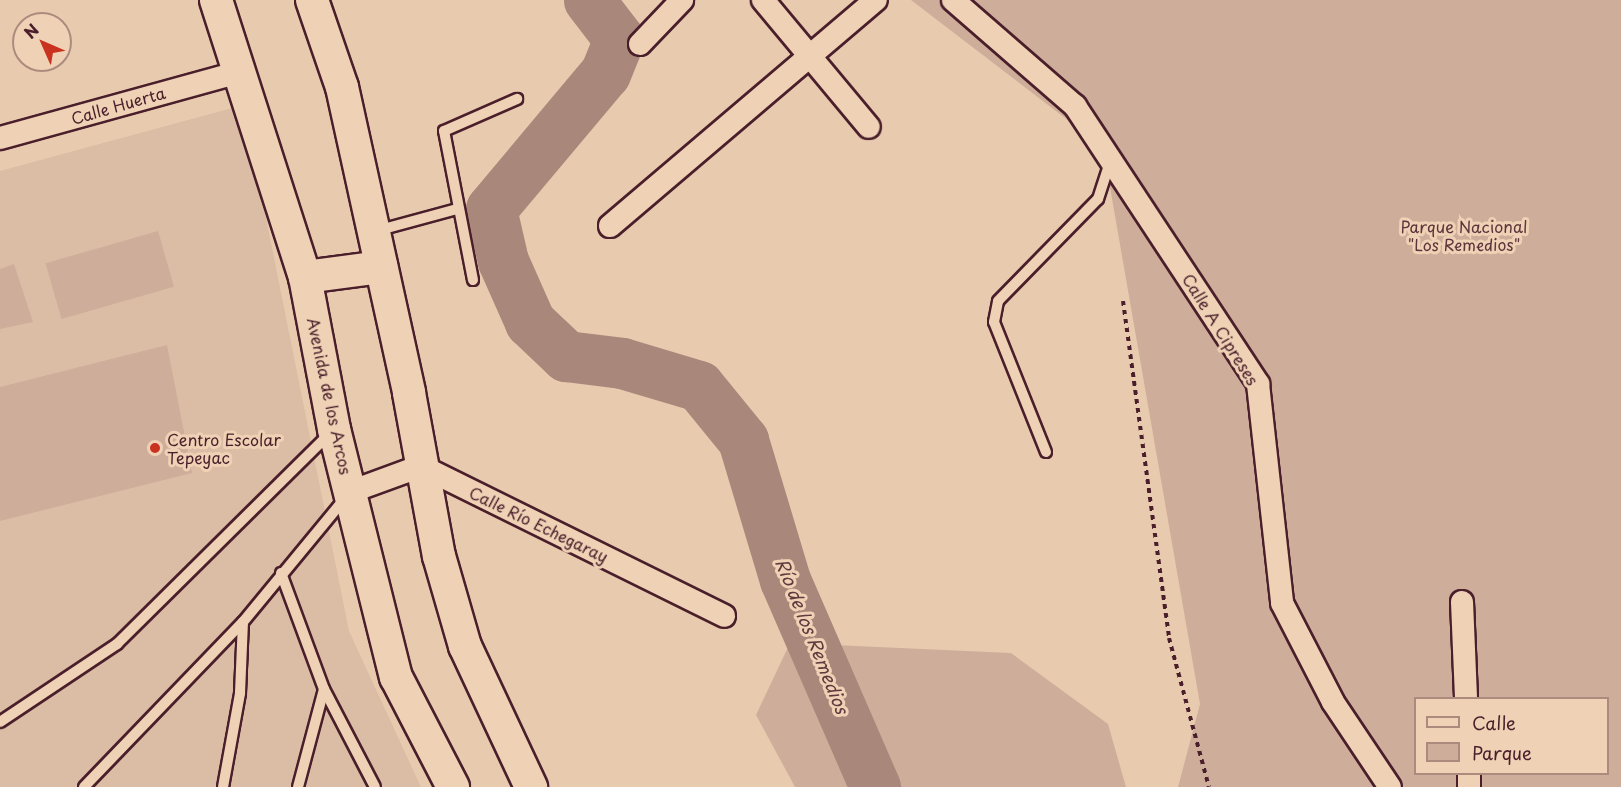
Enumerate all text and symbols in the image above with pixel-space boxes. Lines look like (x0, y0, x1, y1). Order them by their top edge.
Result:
north arrow (12, 12, 72, 72)
text: N (18, 18, 44, 44)
street label: Calle Huerta (68, 82, 168, 128)
park label: Parque Nacional "Los Remedios" (1401, 216, 1527, 254)
street label: Calle A Cipreses (1179, 270, 1263, 388)
street label: Avenida de los Arcos (304, 316, 356, 476)
place label: Centro Escolar Tepeyac (167, 429, 281, 467)
marker: Centro Escolar Tepeyac (148, 441, 162, 455)
street label: Calle Río Echegaray (465, 482, 613, 566)
water label: Río de los Remedios (770, 554, 854, 718)
legend (1414, 697, 1609, 775)
text: Calle (1472, 709, 1516, 736)
text: Parque (1472, 739, 1532, 766)

